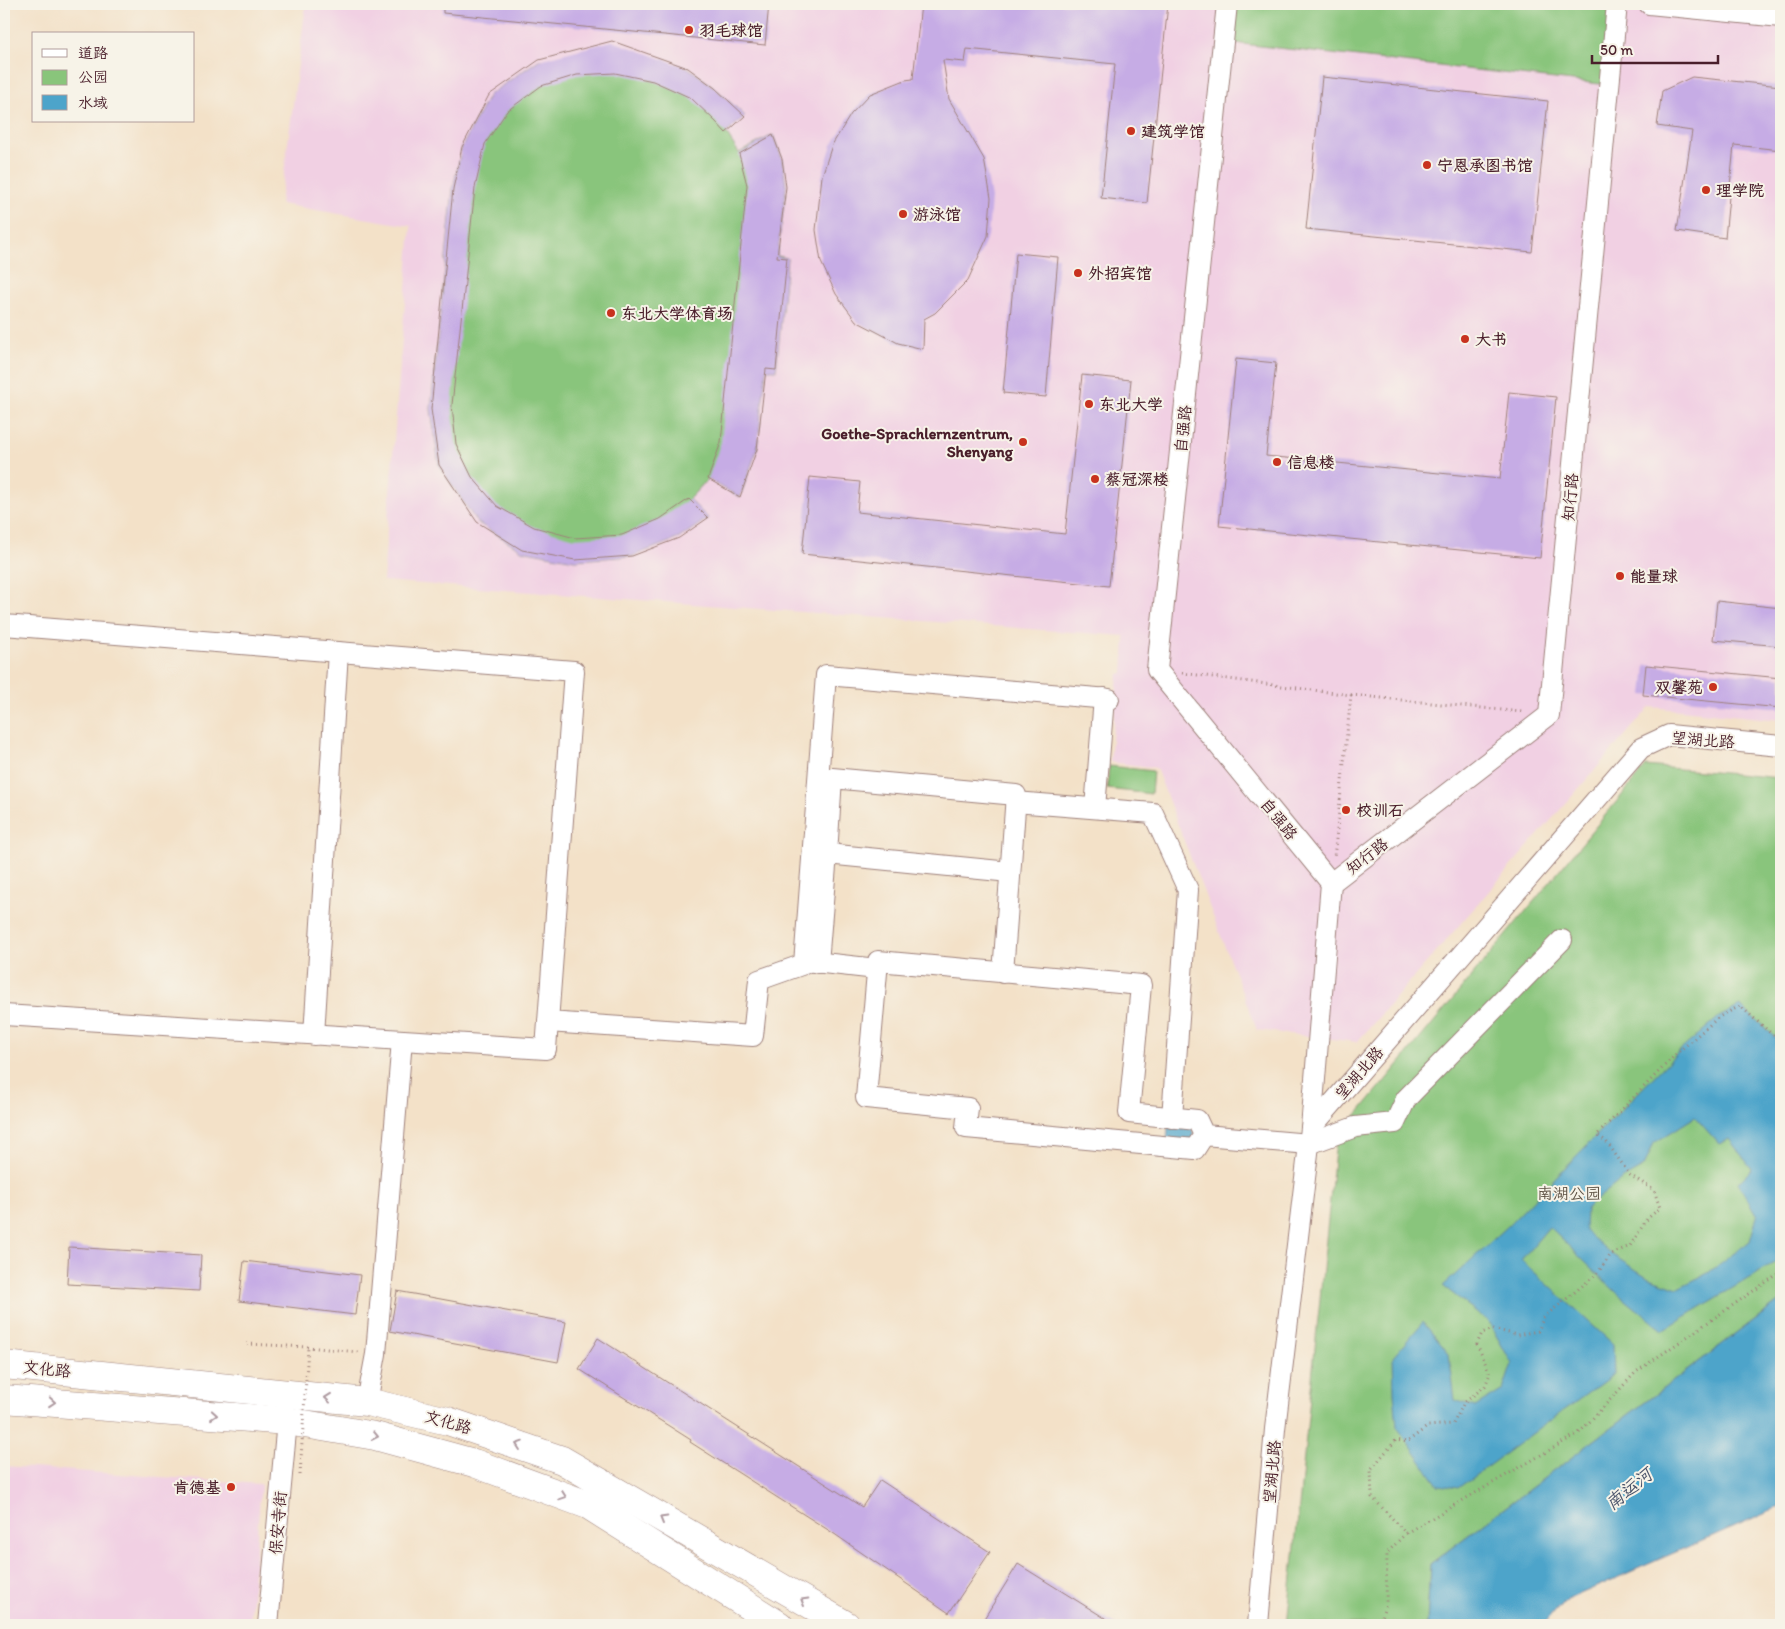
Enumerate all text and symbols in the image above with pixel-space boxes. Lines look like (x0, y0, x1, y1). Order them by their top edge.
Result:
place label: 羽毛球馆 (699, 21, 763, 40)
marker: 羽毛球馆 (683, 24, 695, 36)
legend (32, 32, 195, 122)
scale bar (1592, 32, 1719, 64)
text: 50 m (1600, 41, 1633, 59)
text: 道路 (78, 44, 108, 62)
text: 公园 (78, 68, 108, 86)
text: 水域 (78, 94, 108, 112)
place label: 建筑学馆 (1141, 122, 1205, 141)
marker: 建筑学馆 (1125, 125, 1137, 137)
place label: 宁恩承图书馆 (1437, 156, 1533, 175)
marker: 宁恩承图书馆 (1421, 159, 1433, 171)
place label: 理学院 (1716, 181, 1764, 200)
marker: 理学院 (1700, 184, 1712, 196)
place label: 游泳馆 (913, 205, 961, 224)
marker: 游泳馆 (897, 208, 909, 220)
place label: 外招宾馆 (1088, 264, 1152, 283)
marker: 外招宾馆 (1072, 267, 1084, 279)
place label: 东北大学体育场 (621, 304, 733, 323)
marker: 东北大学体育场 (605, 307, 617, 319)
place label: 大书 (1475, 330, 1507, 349)
marker: 大书 (1459, 333, 1471, 345)
place label: 东北大学 (1099, 395, 1163, 414)
marker: 东北大学 (1083, 398, 1095, 410)
street label: 自强路 (1171, 404, 1195, 454)
place label: Goethe-Sprachlernzentrum, Shenyang (821, 424, 1014, 462)
marker: Goethe-Sprachlernzentrum, Shenyang (1017, 436, 1029, 448)
place label: 信息楼 (1287, 453, 1335, 472)
marker: 信息楼 (1271, 456, 1283, 468)
place label: 蔡冠深楼 (1105, 470, 1169, 489)
street label: 知行路 (1558, 472, 1582, 522)
marker: 蔡冠深楼 (1089, 473, 1101, 485)
place label: 能量球 (1630, 567, 1678, 586)
marker: 能量球 (1614, 570, 1626, 582)
place label: 双馨苑 (1655, 678, 1703, 697)
marker: 双馨苑 (1707, 681, 1719, 693)
street label: 望湖北路 (1670, 728, 1736, 752)
street label: 自强路 (1257, 794, 1301, 844)
place label: 校训石 (1356, 801, 1404, 820)
marker: 校训石 (1340, 804, 1352, 816)
street label: 知行路 (1342, 834, 1392, 878)
street label: 望湖北路 (1331, 1043, 1387, 1103)
park label: 南湖公园 (1537, 1184, 1601, 1203)
street label: 文化路 (22, 1357, 72, 1381)
one-way arrow (324, 1393, 332, 1404)
one-way arrow (49, 1397, 57, 1408)
street label: 文化路 (422, 1406, 474, 1438)
one-way arrow (211, 1410, 219, 1421)
one-way arrow (371, 1431, 380, 1441)
street label: 望湖北路 (1260, 1439, 1284, 1505)
one-way arrow (516, 1441, 524, 1451)
water label: 南运河 (1601, 1462, 1659, 1515)
place label: 肯德基 (173, 1478, 221, 1497)
marker: 肯德基 (225, 1481, 237, 1493)
street label: 保安寺街 (266, 1490, 290, 1556)
one-way arrow (559, 1490, 567, 1500)
one-way arrow (660, 1515, 669, 1525)
one-way arrow (800, 1597, 809, 1607)

